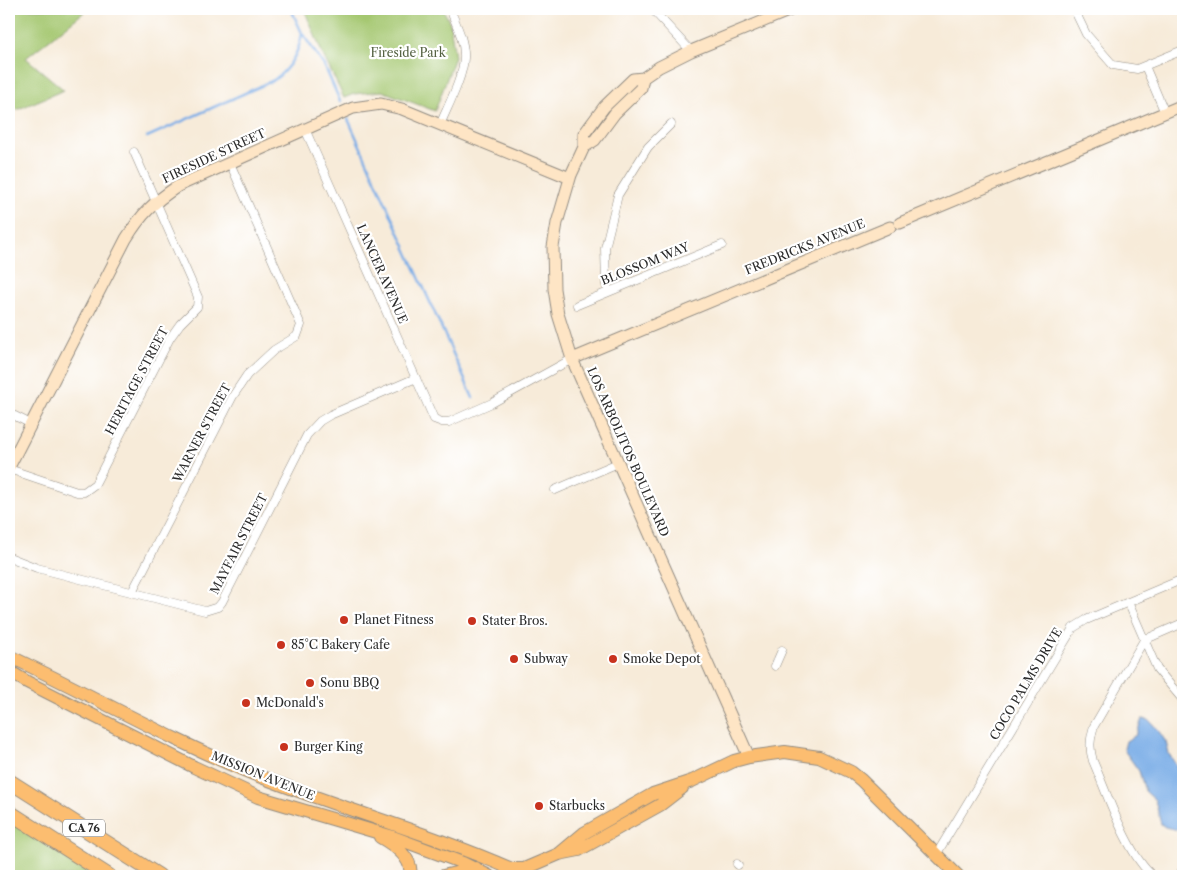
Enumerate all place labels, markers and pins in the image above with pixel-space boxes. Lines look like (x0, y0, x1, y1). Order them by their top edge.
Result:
place label: Planet Fitness (354, 612, 434, 627)
place label: Stater Bros. (482, 613, 548, 628)
marker: Planet Fitness (338, 614, 350, 626)
marker: Stater Bros. (466, 615, 478, 627)
place label: 85°C Bakery Cafe (291, 637, 390, 652)
marker: 85°C Bakery Cafe (275, 639, 287, 651)
place label: Subway (524, 651, 568, 666)
place label: Smoke Depot (623, 651, 701, 666)
marker: Subway (508, 653, 520, 665)
marker: Smoke Depot (607, 653, 619, 665)
place label: Sonu BBQ (320, 675, 379, 690)
marker: Sonu BBQ (304, 677, 316, 689)
place label: McDonald's (256, 695, 324, 710)
marker: McDonald's (240, 697, 252, 709)
place label: Burger King (294, 739, 363, 754)
marker: Burger King (278, 741, 290, 753)
place label: Starbucks (549, 798, 605, 813)
marker: Starbucks (533, 800, 545, 812)

